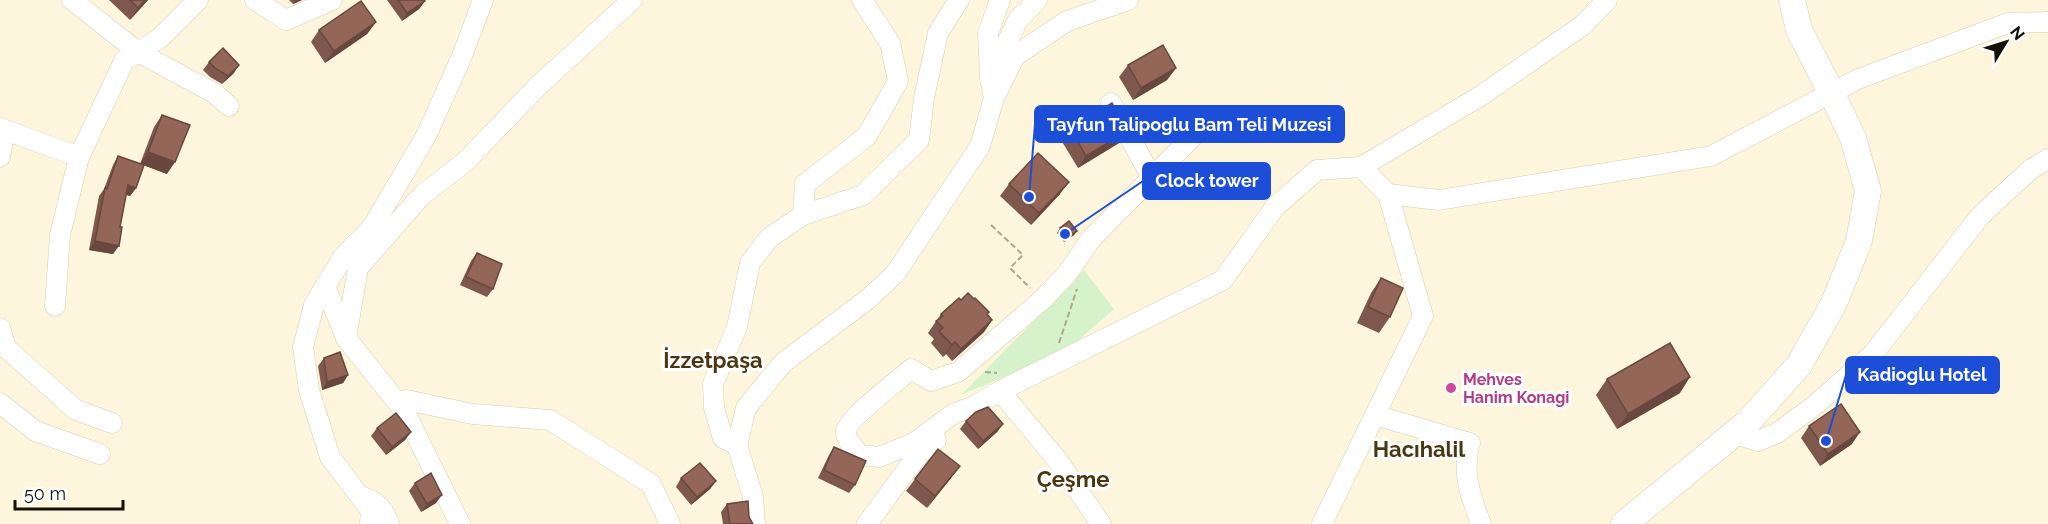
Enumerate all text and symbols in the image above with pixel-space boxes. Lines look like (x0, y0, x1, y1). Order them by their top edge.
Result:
north arrow (1976, 12, 2036, 72)
text: N (2006, 22, 2029, 44)
callout: Tayfun Talipoglu Bam Teli Muzesi (1035, 106, 1344, 142)
text: Tayfun Talipoglu Bam Teli Muzesi (1047, 114, 1331, 135)
callout: Clock tower (1143, 163, 1270, 199)
text: Clock tower (1155, 170, 1259, 191)
district label: İzzetpaşa (663, 347, 763, 373)
callout: Kadioglu Hotel (1846, 357, 1999, 393)
text: Kadioglu Hotel (1857, 364, 1987, 385)
place label: Mehves Hanim Konagi (1463, 370, 1569, 407)
marker: Mehves Hanim Konagi (1444, 381, 1458, 395)
district label: Hacıhalil (1373, 436, 1466, 462)
district label: Çeşme (1037, 466, 1109, 492)
scale bar (15, 473, 123, 511)
text: 50 m (24, 483, 66, 504)

